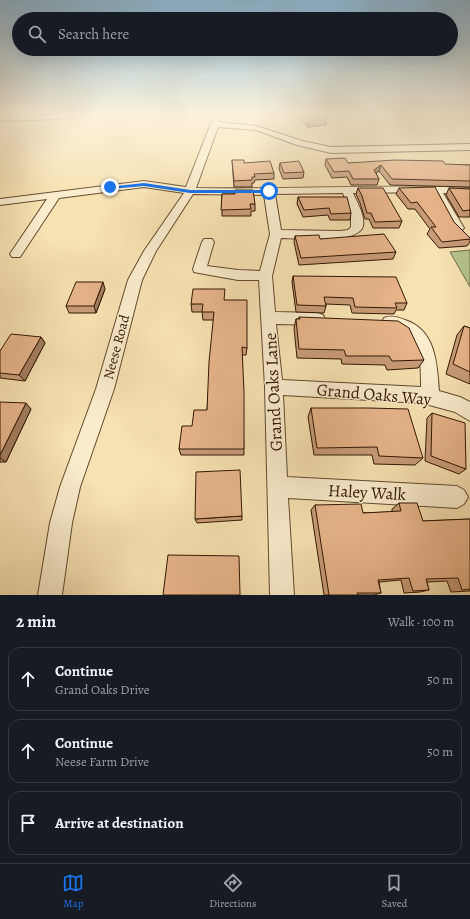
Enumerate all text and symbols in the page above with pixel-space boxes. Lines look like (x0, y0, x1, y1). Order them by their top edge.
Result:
search box (12, 12, 458, 56)
icon: search (26, 23, 48, 45)
text: Search here (58, 24, 129, 44)
route end (101, 178, 119, 196)
route start (260, 182, 278, 200)
street label: Neese Road (99, 312, 134, 382)
street label: Grand Oaks Lane (259, 332, 288, 452)
street label: Grand Oaks Way (316, 378, 433, 411)
street label: Haley Walk (327, 479, 407, 506)
text: 2 min (16, 610, 56, 633)
text: Walk · 100 m (388, 613, 454, 630)
text: Continue (55, 661, 113, 681)
icon: ahead (17, 668, 39, 690)
text: 50 m (427, 671, 453, 688)
text: Grand Oaks Drive (55, 681, 150, 698)
text: Continue (55, 733, 113, 753)
icon: ahead (17, 740, 39, 762)
text: 50 m (427, 743, 453, 760)
text: Neese Farm Drive (55, 753, 149, 770)
icon: arrive (17, 812, 39, 834)
text: Arrive at destination (55, 813, 184, 833)
tab: Map (62, 872, 84, 911)
tab: Directions (209, 872, 257, 911)
tab: Saved (381, 872, 408, 911)

